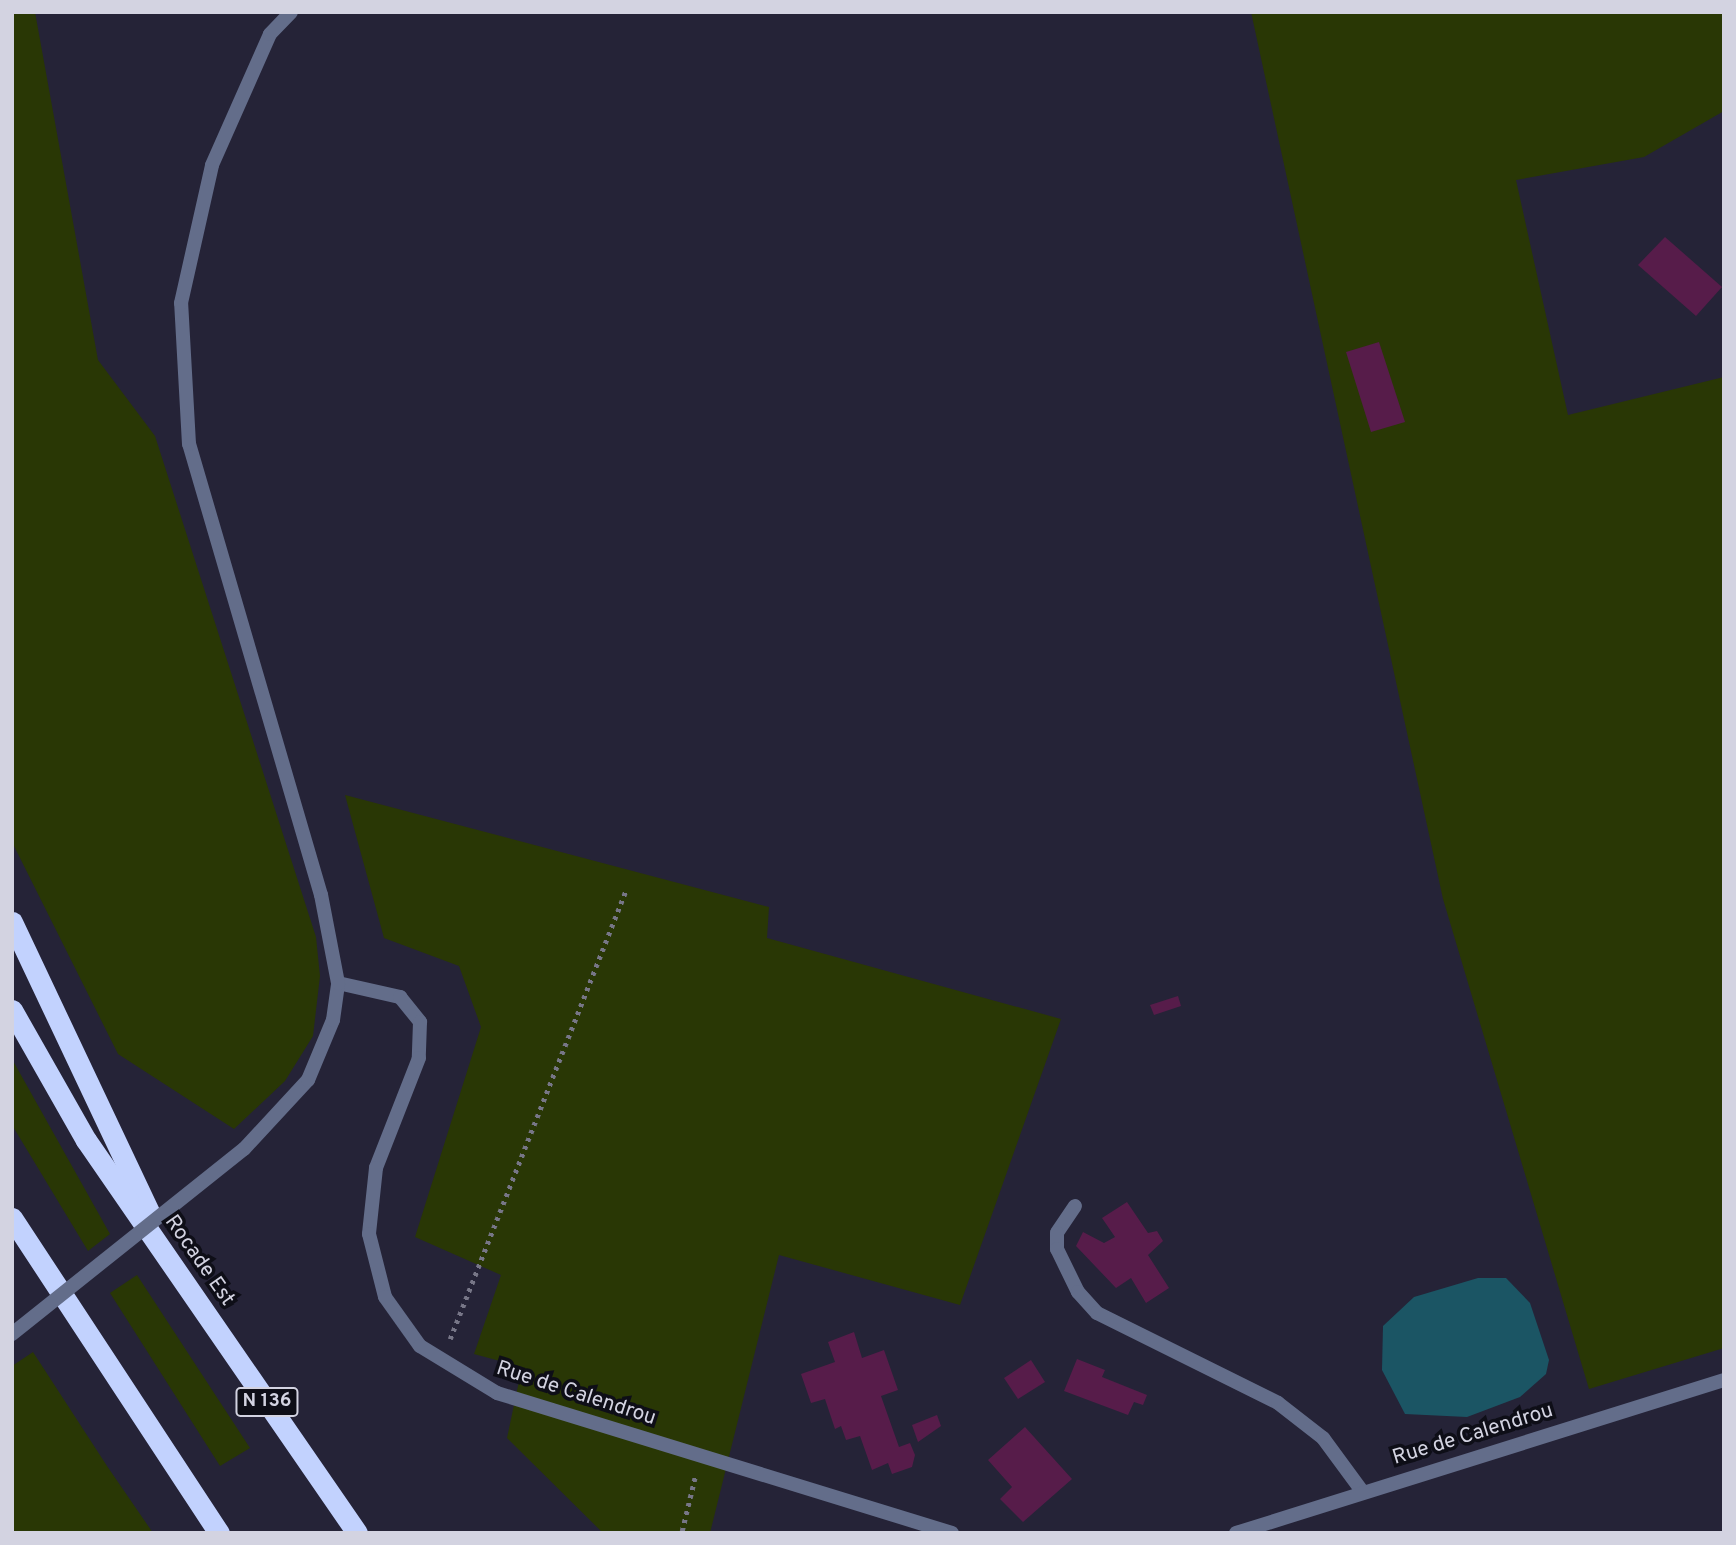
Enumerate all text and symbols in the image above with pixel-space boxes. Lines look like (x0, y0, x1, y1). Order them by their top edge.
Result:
street label: Rocade Est (159, 1211, 239, 1311)
street label: Rue de Calendrou (493, 1356, 659, 1432)
road number: N 136 (234, 1386, 300, 1418)
street label: Rue de Calendrou (1390, 1399, 1556, 1471)

